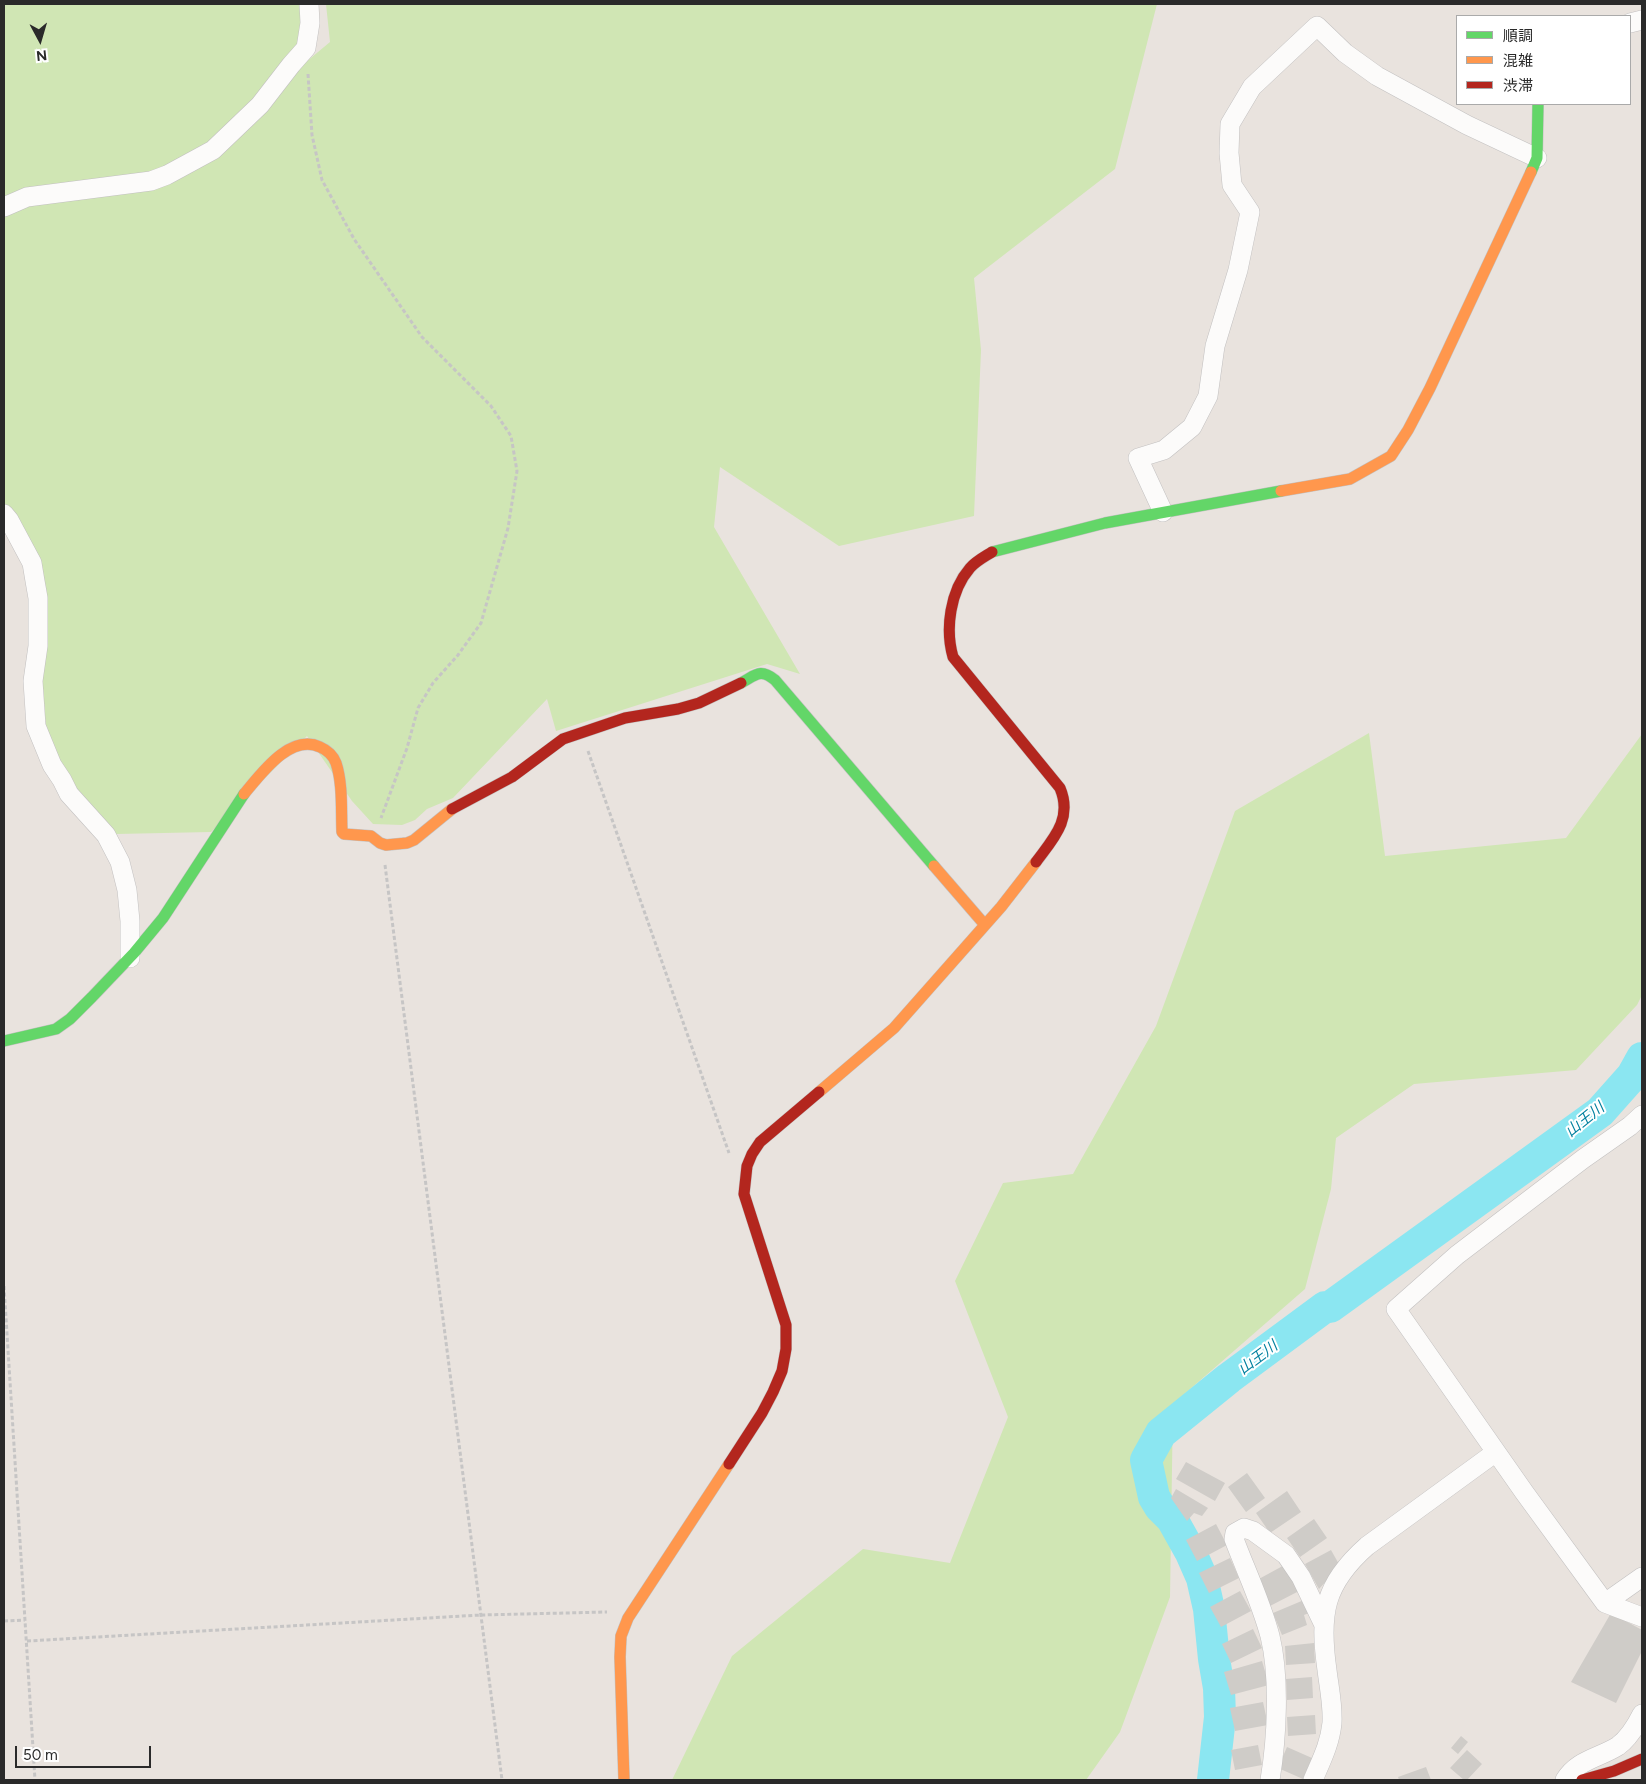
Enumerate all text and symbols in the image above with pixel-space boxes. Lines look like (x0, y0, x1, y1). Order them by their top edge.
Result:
north arrow (15, 15, 65, 65)
legend (1456, 15, 1631, 105)
text: 順調 (1503, 27, 1533, 45)
text: N (35, 46, 48, 64)
text: 混雑 (1503, 52, 1533, 70)
text: 渋滞 (1503, 77, 1533, 95)
water label: 山王川 (1562, 1099, 1608, 1141)
water label: 山王川 (1235, 1337, 1281, 1379)
scale bar (18, 1736, 154, 1768)
text: 50 m (23, 1746, 58, 1764)

